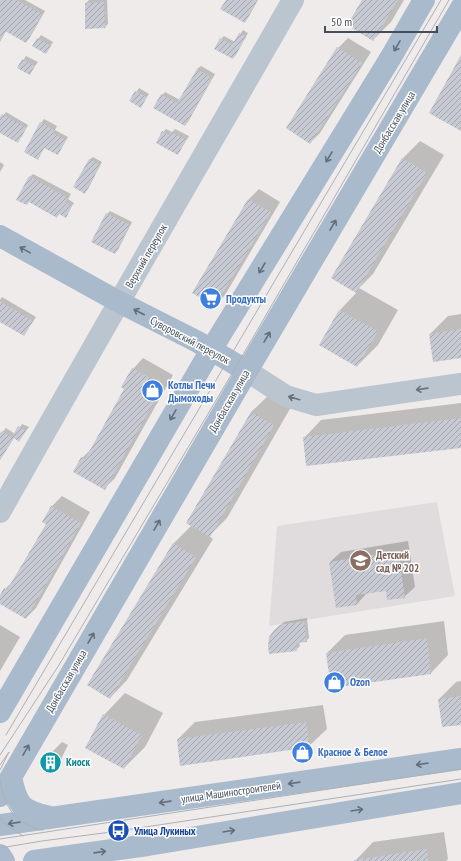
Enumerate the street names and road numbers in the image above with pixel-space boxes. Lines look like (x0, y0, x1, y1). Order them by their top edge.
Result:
street label: Донбасская улица (370, 88, 418, 156)
street label: Верхний переулок (122, 221, 170, 290)
street label: Суворовский переулок (148, 313, 233, 367)
street label: Донбасская улица (205, 367, 253, 435)
street label: Донбасская улица (42, 647, 90, 715)
street label: улица Машиностроителей (180, 778, 282, 806)

